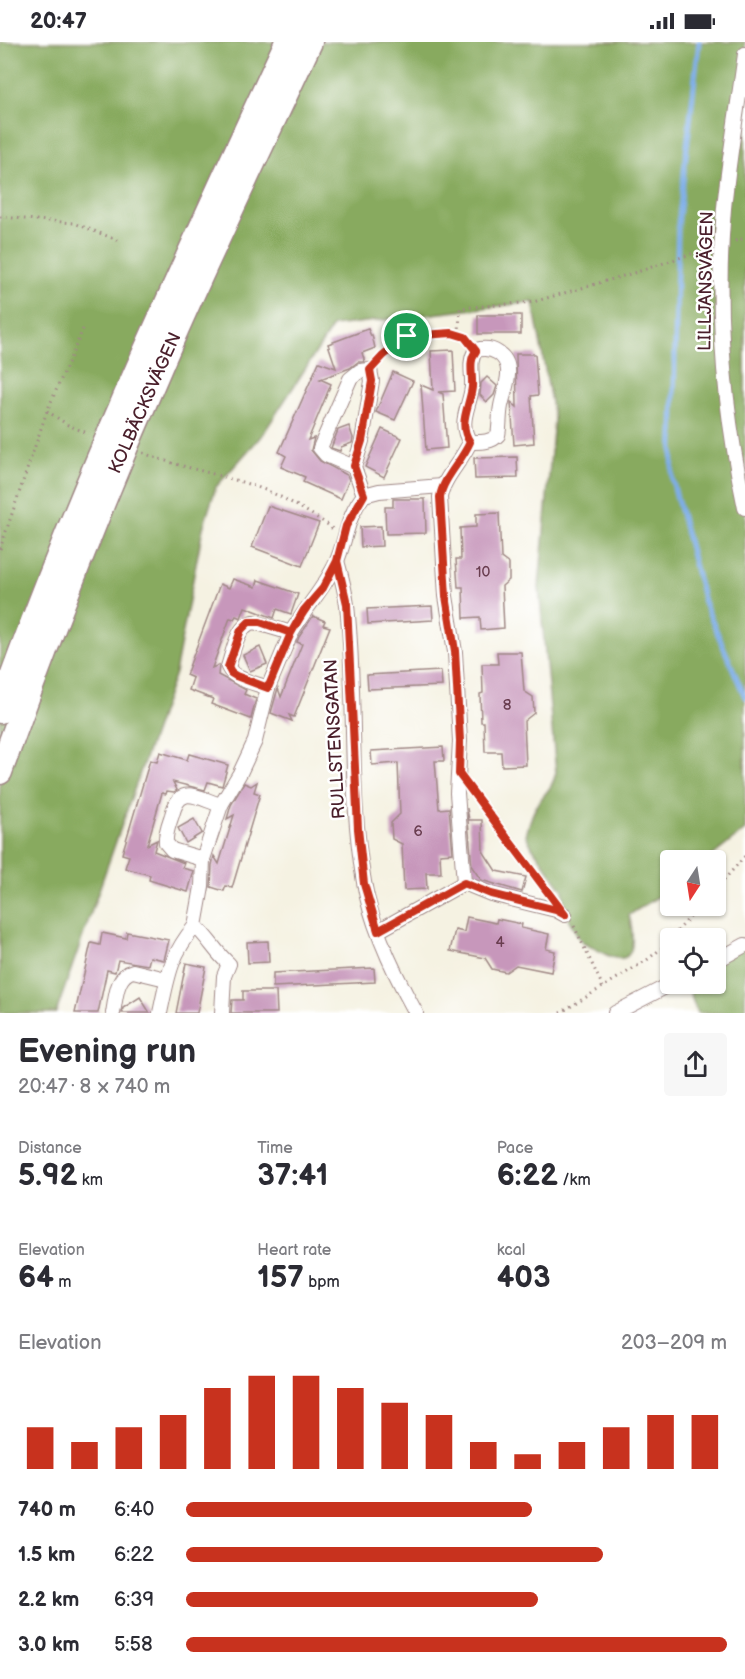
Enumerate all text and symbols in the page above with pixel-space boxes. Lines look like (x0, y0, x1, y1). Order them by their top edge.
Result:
text: 20:47 (30, 8, 87, 35)
street label: LILLJANSVÄGEN (693, 211, 718, 351)
pin (381, 310, 432, 361)
icon: arrive (390, 319, 423, 352)
street label: KOLBÄCKSVÄGEN (103, 329, 186, 477)
house number: 10 (476, 563, 490, 582)
street label: RULLSTENSGATAN (320, 658, 350, 820)
house number: 8 (503, 696, 512, 715)
house number: 6 (413, 822, 423, 841)
north arrow (660, 850, 726, 916)
map controls (660, 850, 726, 994)
button: locate (660, 928, 726, 994)
house number: 4 (495, 933, 505, 952)
text: Evening run (18, 1032, 196, 1072)
button: share (664, 1033, 727, 1096)
text: 20:47 · 8 × 740 m (18, 1075, 170, 1099)
text: Distance (18, 1139, 82, 1158)
text: Time (257, 1139, 293, 1158)
text: Pace (497, 1139, 533, 1158)
text: 5.92 (18, 1158, 77, 1194)
text: 37:41 (257, 1158, 328, 1194)
text: 6:22 (497, 1158, 558, 1194)
text: km (77, 1171, 103, 1190)
text: /km (558, 1171, 591, 1190)
text: Elevation (18, 1241, 85, 1260)
text: Heart rate (257, 1241, 331, 1260)
text: kcal (497, 1241, 525, 1260)
text: 64 (18, 1260, 54, 1296)
text: 157 (257, 1260, 304, 1296)
text: 403 (497, 1260, 551, 1296)
text: m (54, 1273, 71, 1292)
text: bpm (304, 1273, 340, 1292)
text: Elevation (18, 1331, 101, 1355)
text: 203–209 m (621, 1331, 727, 1355)
text: 740 m (18, 1498, 76, 1522)
text: 6:40 (114, 1498, 154, 1522)
text: 1.5 km (18, 1543, 75, 1567)
text: 6:22 (114, 1543, 154, 1567)
text: 2.2 km (18, 1588, 79, 1612)
text: 6:39 (114, 1588, 154, 1612)
text: 3.0 km (18, 1633, 79, 1657)
text: 5:58 (114, 1633, 153, 1657)

